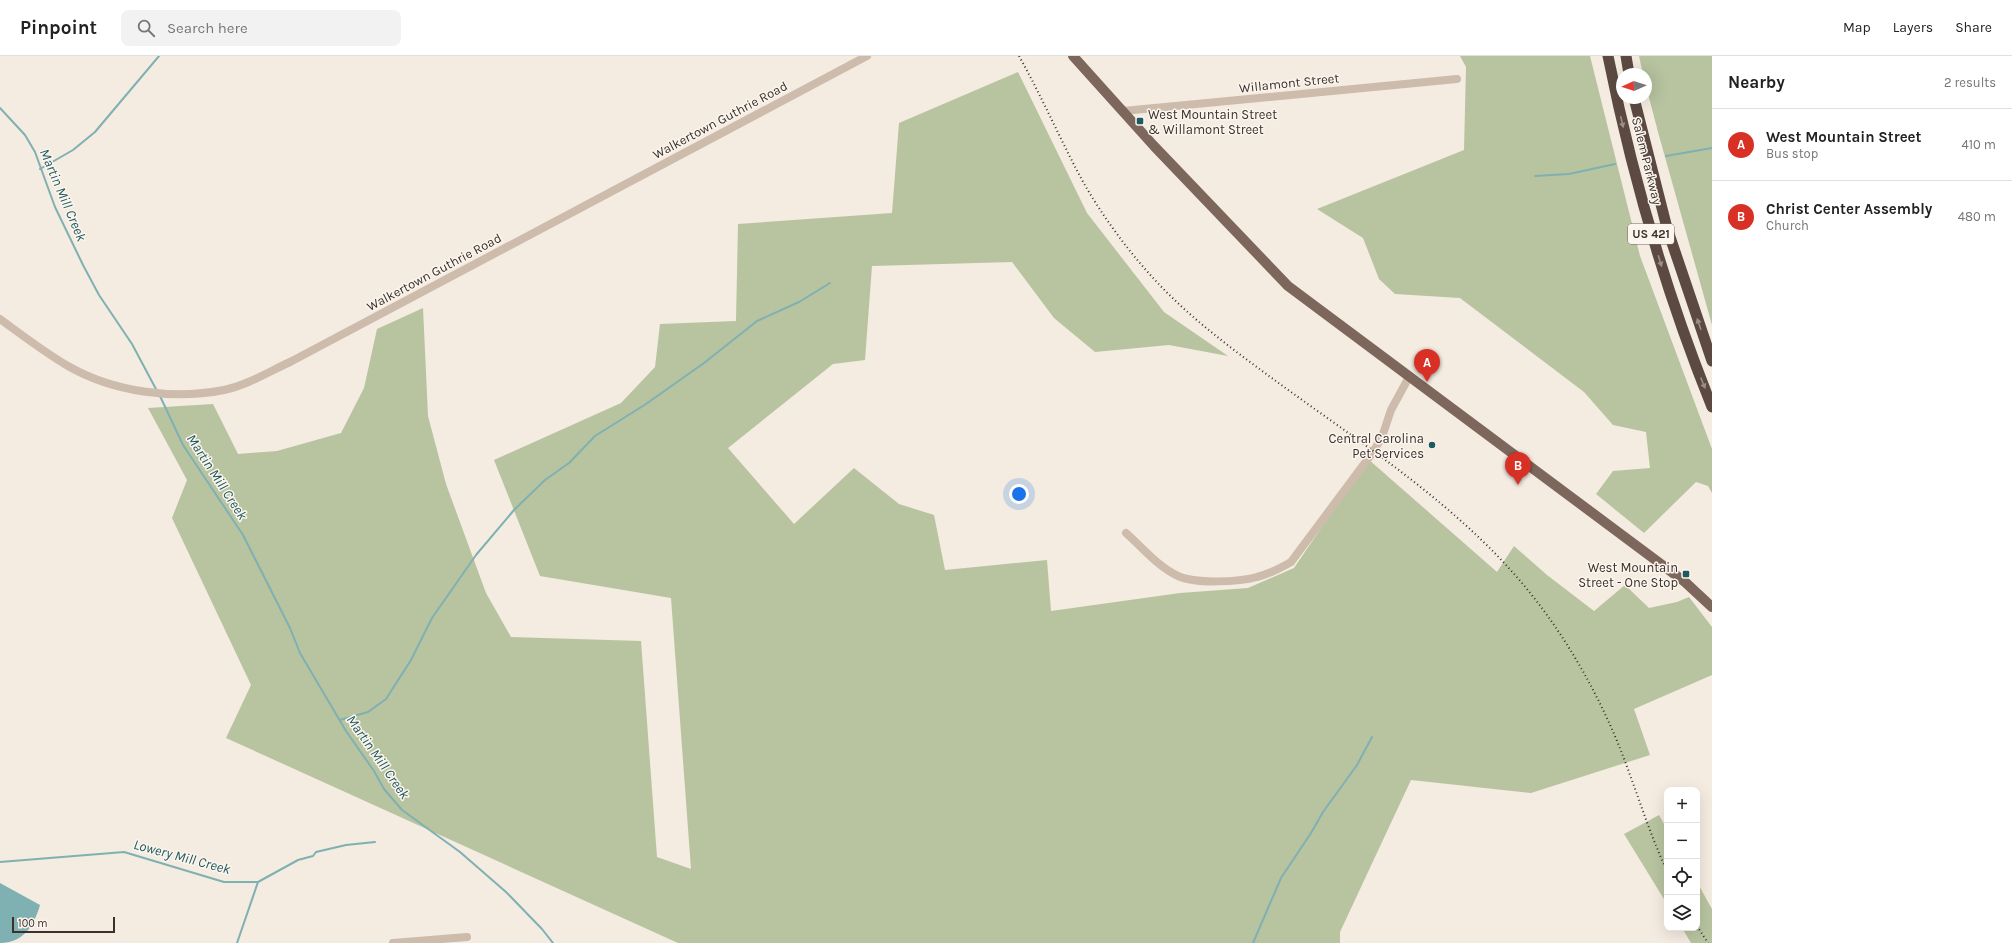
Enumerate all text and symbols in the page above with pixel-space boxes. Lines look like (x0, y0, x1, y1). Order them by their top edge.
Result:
search box (121, 10, 401, 46)
text: Pinpoint (20, 17, 97, 39)
icon: search (135, 17, 157, 39)
text: Search here (167, 19, 248, 37)
text: Map (1843, 19, 1871, 36)
text: Layers (1893, 19, 1933, 36)
text: Share (1955, 19, 1992, 36)
north arrow (1616, 68, 1652, 104)
street label: Willamont Street (1238, 70, 1340, 96)
text: Nearby (1728, 72, 1785, 92)
text: 2 results (1944, 75, 1996, 90)
street label: Walkertown Guthrie Road (650, 78, 790, 162)
place label: West Mountain Street & Willamont Street (1148, 107, 1277, 137)
one-way arrow (1620, 115, 1626, 128)
marker: West Mountain Street & Willamont Street (1135, 116, 1145, 126)
street label: Salem Parkway (1629, 116, 1665, 206)
text: West Mountain Street (1766, 128, 1921, 146)
text: A (1737, 137, 1745, 152)
text: 410 m (1961, 137, 1996, 152)
water label: Martin Mill Creek (36, 146, 90, 245)
text: Bus stop (1766, 146, 1818, 161)
text: Christ Center Assembly (1766, 200, 1932, 218)
text: B (1737, 209, 1745, 224)
text: 480 m (1958, 209, 1996, 224)
text: Church (1766, 218, 1809, 233)
road number: US 421 (1628, 224, 1674, 244)
street label: Walkertown Guthrie Road (364, 230, 504, 314)
one-way arrow (1657, 255, 1663, 267)
one-way arrow (1695, 318, 1701, 330)
pin: A (1414, 349, 1440, 382)
one-way arrow (1700, 378, 1706, 390)
water label: Martin Mill Creek (183, 431, 251, 524)
place label: Central Carolina Pet Services (1329, 431, 1424, 461)
marker: Central Carolina Pet Services (1427, 440, 1437, 450)
pin: B (1505, 452, 1531, 485)
your location (1009, 484, 1029, 504)
place label: West Mountain Street - One Stop (1578, 560, 1678, 590)
marker: West Mountain Street - One Stop (1681, 569, 1691, 579)
water label: Martin Mill Creek (343, 712, 414, 803)
map controls (1664, 787, 1700, 931)
button: + (1664, 787, 1700, 823)
button: − (1664, 823, 1700, 859)
water label: Lowery Mill Creek (132, 836, 233, 878)
button: locate (1664, 859, 1700, 895)
button: layers (1664, 895, 1700, 931)
scale bar (12, 915, 115, 934)
text: 100 m (18, 917, 48, 930)

